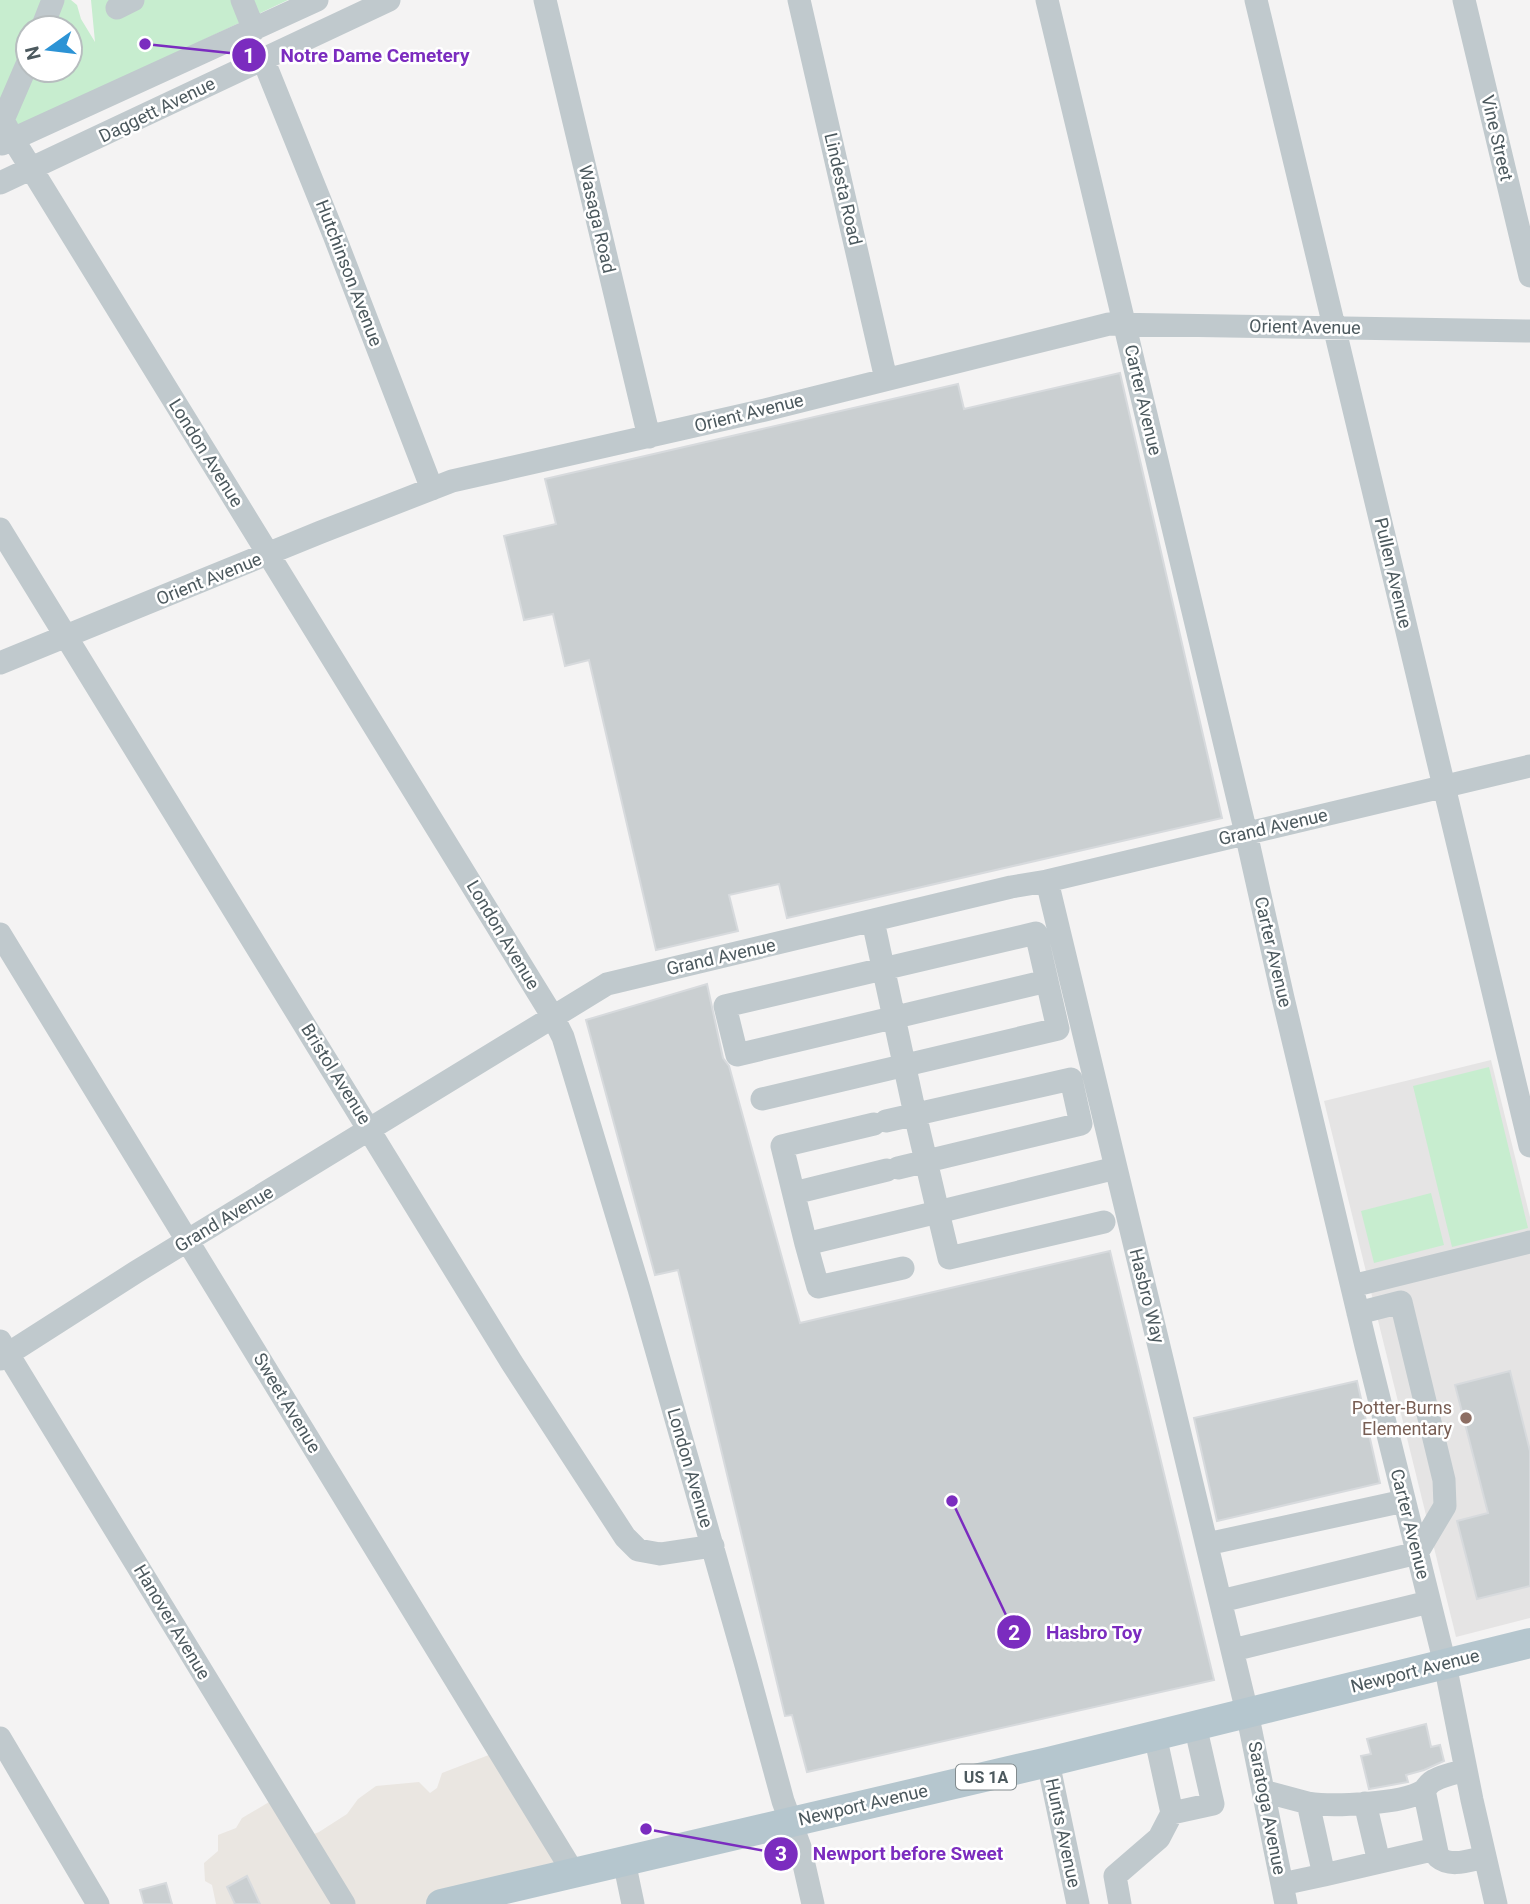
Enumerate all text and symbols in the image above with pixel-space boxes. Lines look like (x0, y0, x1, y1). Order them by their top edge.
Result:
north arrow (14, 14, 84, 84)
callout: Notre Dame Cemetery (232, 35, 484, 75)
text: N (20, 44, 46, 62)
text: 1 (243, 44, 255, 68)
text: Notre Dame Cemetery (280, 44, 470, 67)
street label: Daggett Avenue (95, 72, 218, 147)
street label: Vine Street (1477, 93, 1518, 183)
street label: Lindesta Road (820, 131, 867, 247)
street label: Wasaga Road (575, 163, 620, 275)
street label: Hutchinson Avenue (312, 197, 387, 349)
street label: Orient Avenue (1249, 315, 1361, 338)
street label: Carter Avenue (1121, 343, 1166, 457)
street label: Orient Avenue (692, 389, 806, 436)
street label: London Avenue (165, 395, 248, 511)
street label: Pullen Avenue (1371, 516, 1416, 630)
street label: Orient Avenue (153, 548, 264, 609)
street label: Grand Avenue (1216, 804, 1329, 849)
street label: London Avenue (463, 876, 544, 993)
street label: Carter Avenue (1251, 895, 1296, 1009)
street label: Grand Avenue (664, 934, 777, 979)
street label: Bristol Avenue (297, 1020, 376, 1128)
street label: Grand Avenue (171, 1181, 277, 1256)
street label: Hasbro Way (1126, 1246, 1169, 1346)
street label: Sweet Avenue (249, 1349, 325, 1456)
place label: Potter-Burns Elementary (1352, 1397, 1452, 1439)
street label: London Avenue (663, 1406, 718, 1530)
marker: Potter-Burns Elementary (1458, 1410, 1474, 1426)
street label: Carter Avenue (1387, 1467, 1434, 1581)
street label: Hanover Avenue (130, 1560, 215, 1683)
callout: Hasbro Toy (997, 1612, 1156, 1652)
text: 2 (1008, 1621, 1020, 1645)
text: Hasbro Toy (1046, 1621, 1142, 1644)
street label: Newport Avenue (1348, 1644, 1481, 1697)
street label: Saratoga Avenue (1244, 1740, 1291, 1876)
road number: US 1A (956, 1764, 1016, 1790)
street label: Hunts Avenue (1042, 1776, 1085, 1889)
street label: Newport Avenue (796, 1779, 930, 1830)
callout: Newport before Sweet (764, 1834, 1017, 1874)
text: 3 (775, 1842, 787, 1866)
text: Newport before Sweet (813, 1842, 1004, 1865)

